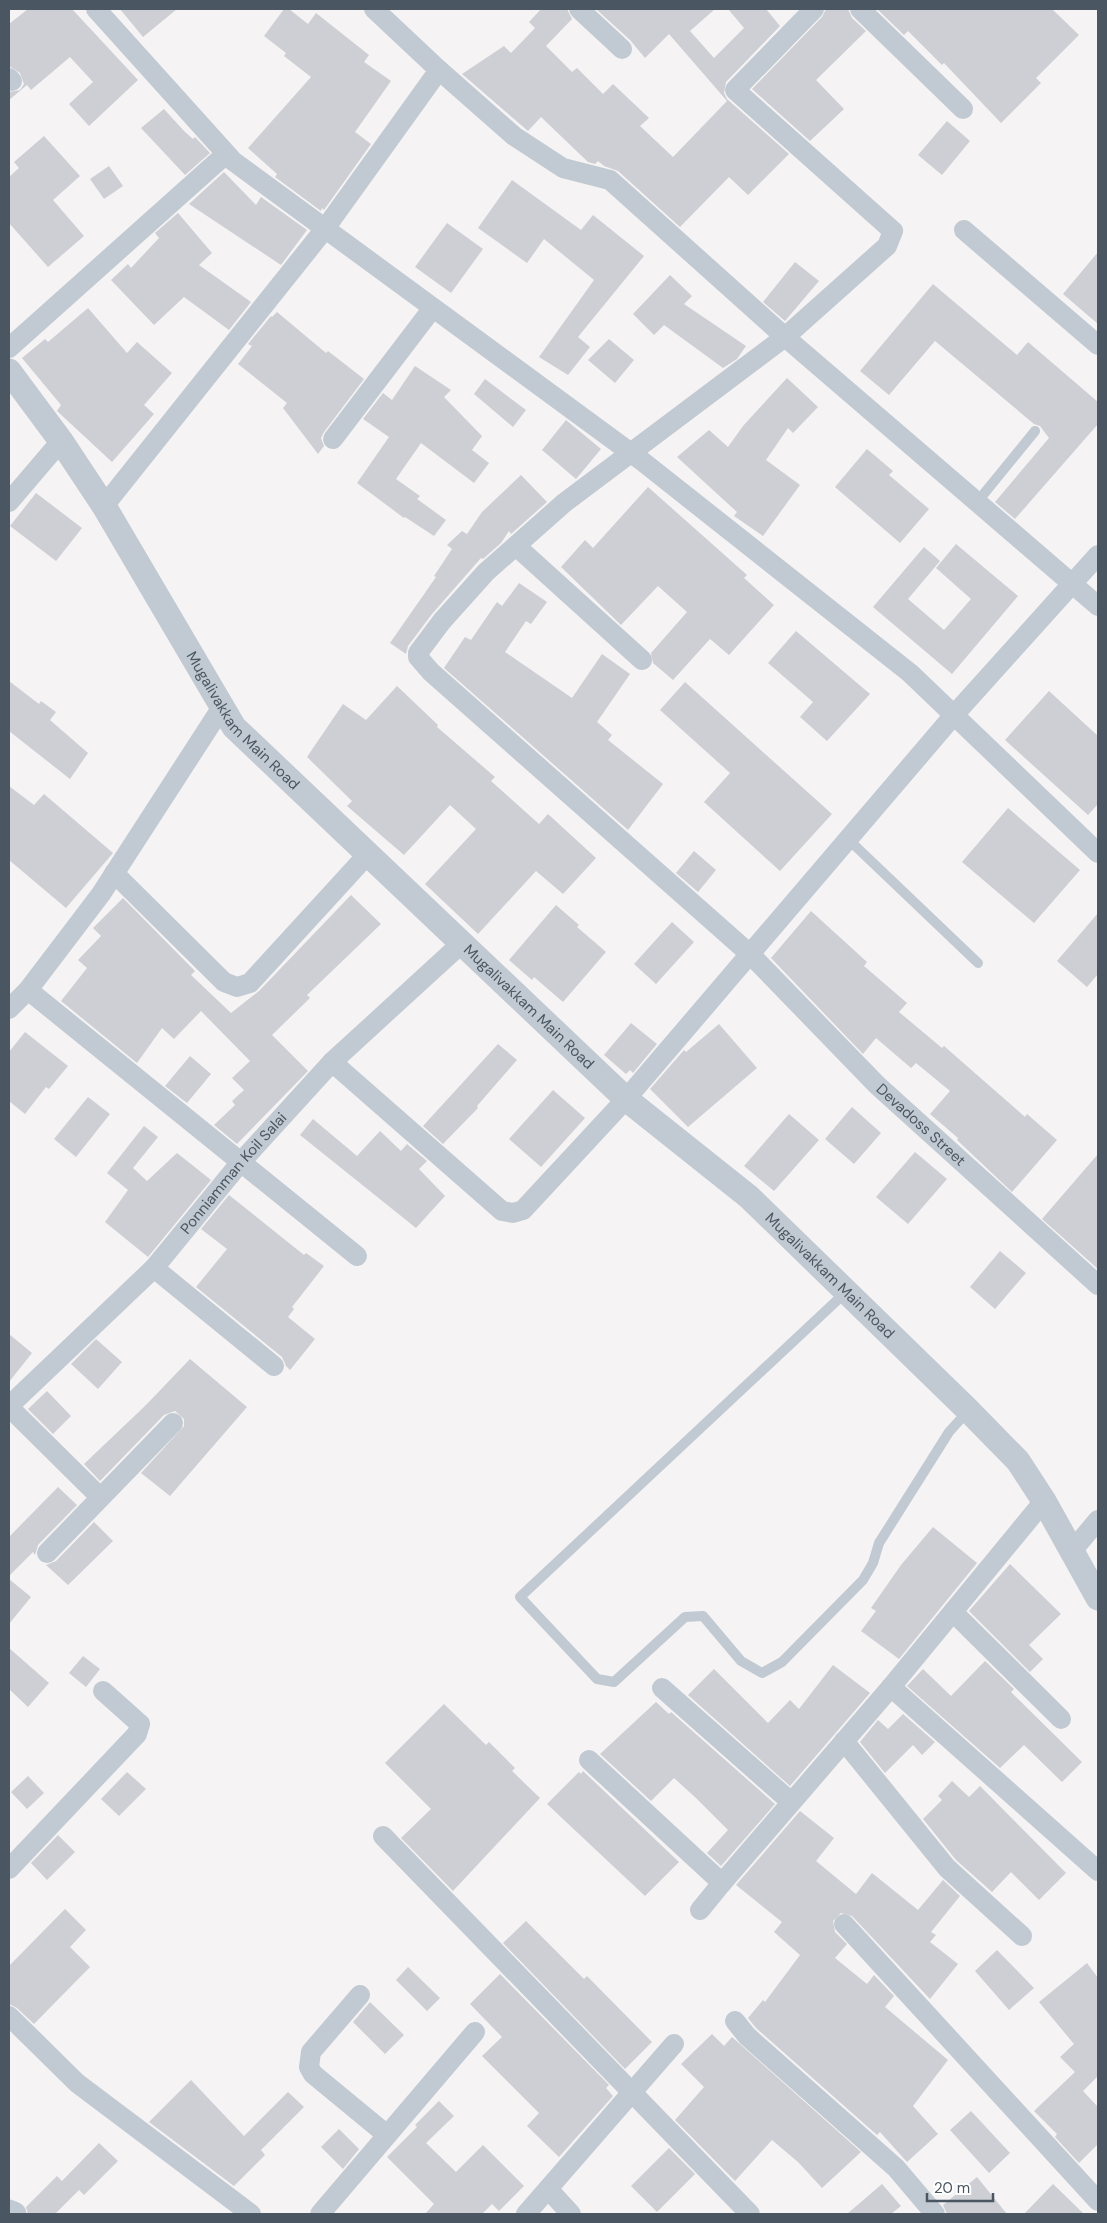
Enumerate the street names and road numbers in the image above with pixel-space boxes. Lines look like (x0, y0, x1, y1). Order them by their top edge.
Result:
street label: Mugalivakkam Main Road (182, 648, 304, 794)
street label: Mugalivakkam Main Road (459, 940, 598, 1074)
street label: Devadoss Street (872, 1079, 970, 1171)
street label: Ponniamman Koil Salai (176, 1108, 291, 1238)
street label: Mugalivakkam Main Road (761, 1208, 899, 1343)

